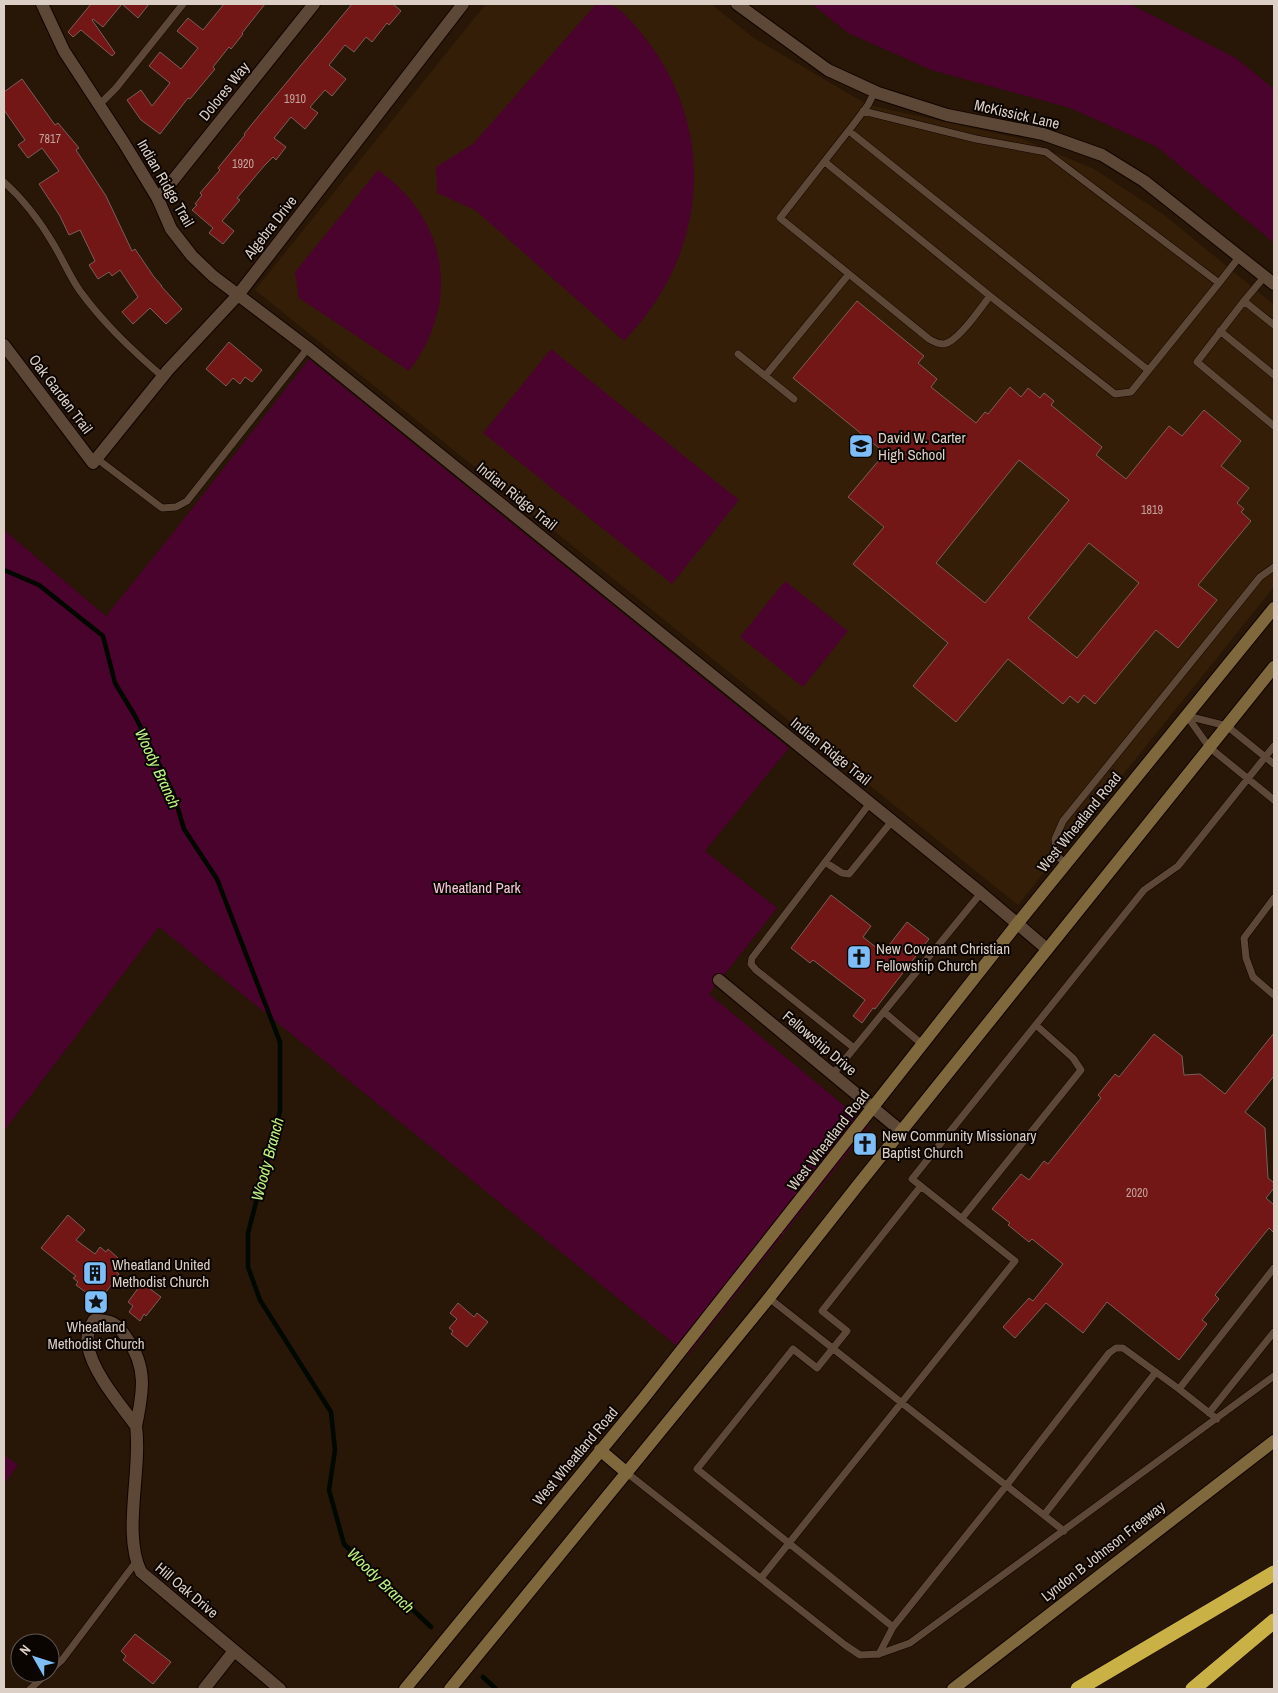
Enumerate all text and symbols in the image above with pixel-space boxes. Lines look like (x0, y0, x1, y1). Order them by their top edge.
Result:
street label: Dolores Way (194, 57, 255, 125)
house number: 1910 (284, 91, 306, 107)
street label: McKissick Lane (972, 94, 1062, 134)
house number: 7817 (39, 131, 61, 147)
street label: Indian Ridge Trail (132, 135, 200, 231)
house number: 1920 (232, 156, 254, 172)
street label: Algebra Drive (238, 191, 302, 264)
street label: Oak Garden Trail (24, 350, 98, 438)
place label: David W. Carter High School (878, 427, 966, 465)
school or university icon: David W. Carter High School (848, 433, 874, 459)
street label: Indian Ridge Trail (472, 457, 562, 535)
house number: 1819 (1141, 502, 1163, 518)
street label: Indian Ridge Trail (786, 712, 876, 790)
water label: Woody Branch (130, 724, 186, 812)
street label: West Wheatland Road (1032, 768, 1126, 876)
park label: Wheatland Park (433, 877, 522, 898)
place label: New Covenant Christian Fellowship Church (876, 938, 1010, 976)
church icon: New Covenant Christian Fellowship Church (846, 944, 872, 970)
street label: Fellowship Drive (778, 1006, 862, 1080)
street label: West Wheatland Road (782, 1085, 874, 1195)
water label: Woody Branch (245, 1115, 289, 1203)
place label: New Community Missionary Baptist Church (882, 1125, 1037, 1163)
church icon: New Community Missionary Baptist Church (852, 1131, 878, 1157)
house number: 2020 (1126, 1185, 1148, 1201)
place label: Wheatland United Methodist Church (112, 1254, 210, 1292)
building icon: Wheatland United Methodist Church (82, 1260, 108, 1286)
place icon: Wheatland Methodist Church (83, 1289, 109, 1315)
place label: Wheatland Methodist Church (47, 1316, 145, 1354)
street label: West Wheatland Road (527, 1402, 623, 1510)
street label: Lyndon B Johnson Freeway (1037, 1495, 1170, 1606)
water label: Woody Branch (343, 1542, 419, 1618)
street label: Hill Oak Drive (151, 1557, 223, 1623)
north arrow (10, 1633, 60, 1683)
text: N (15, 1641, 35, 1659)

